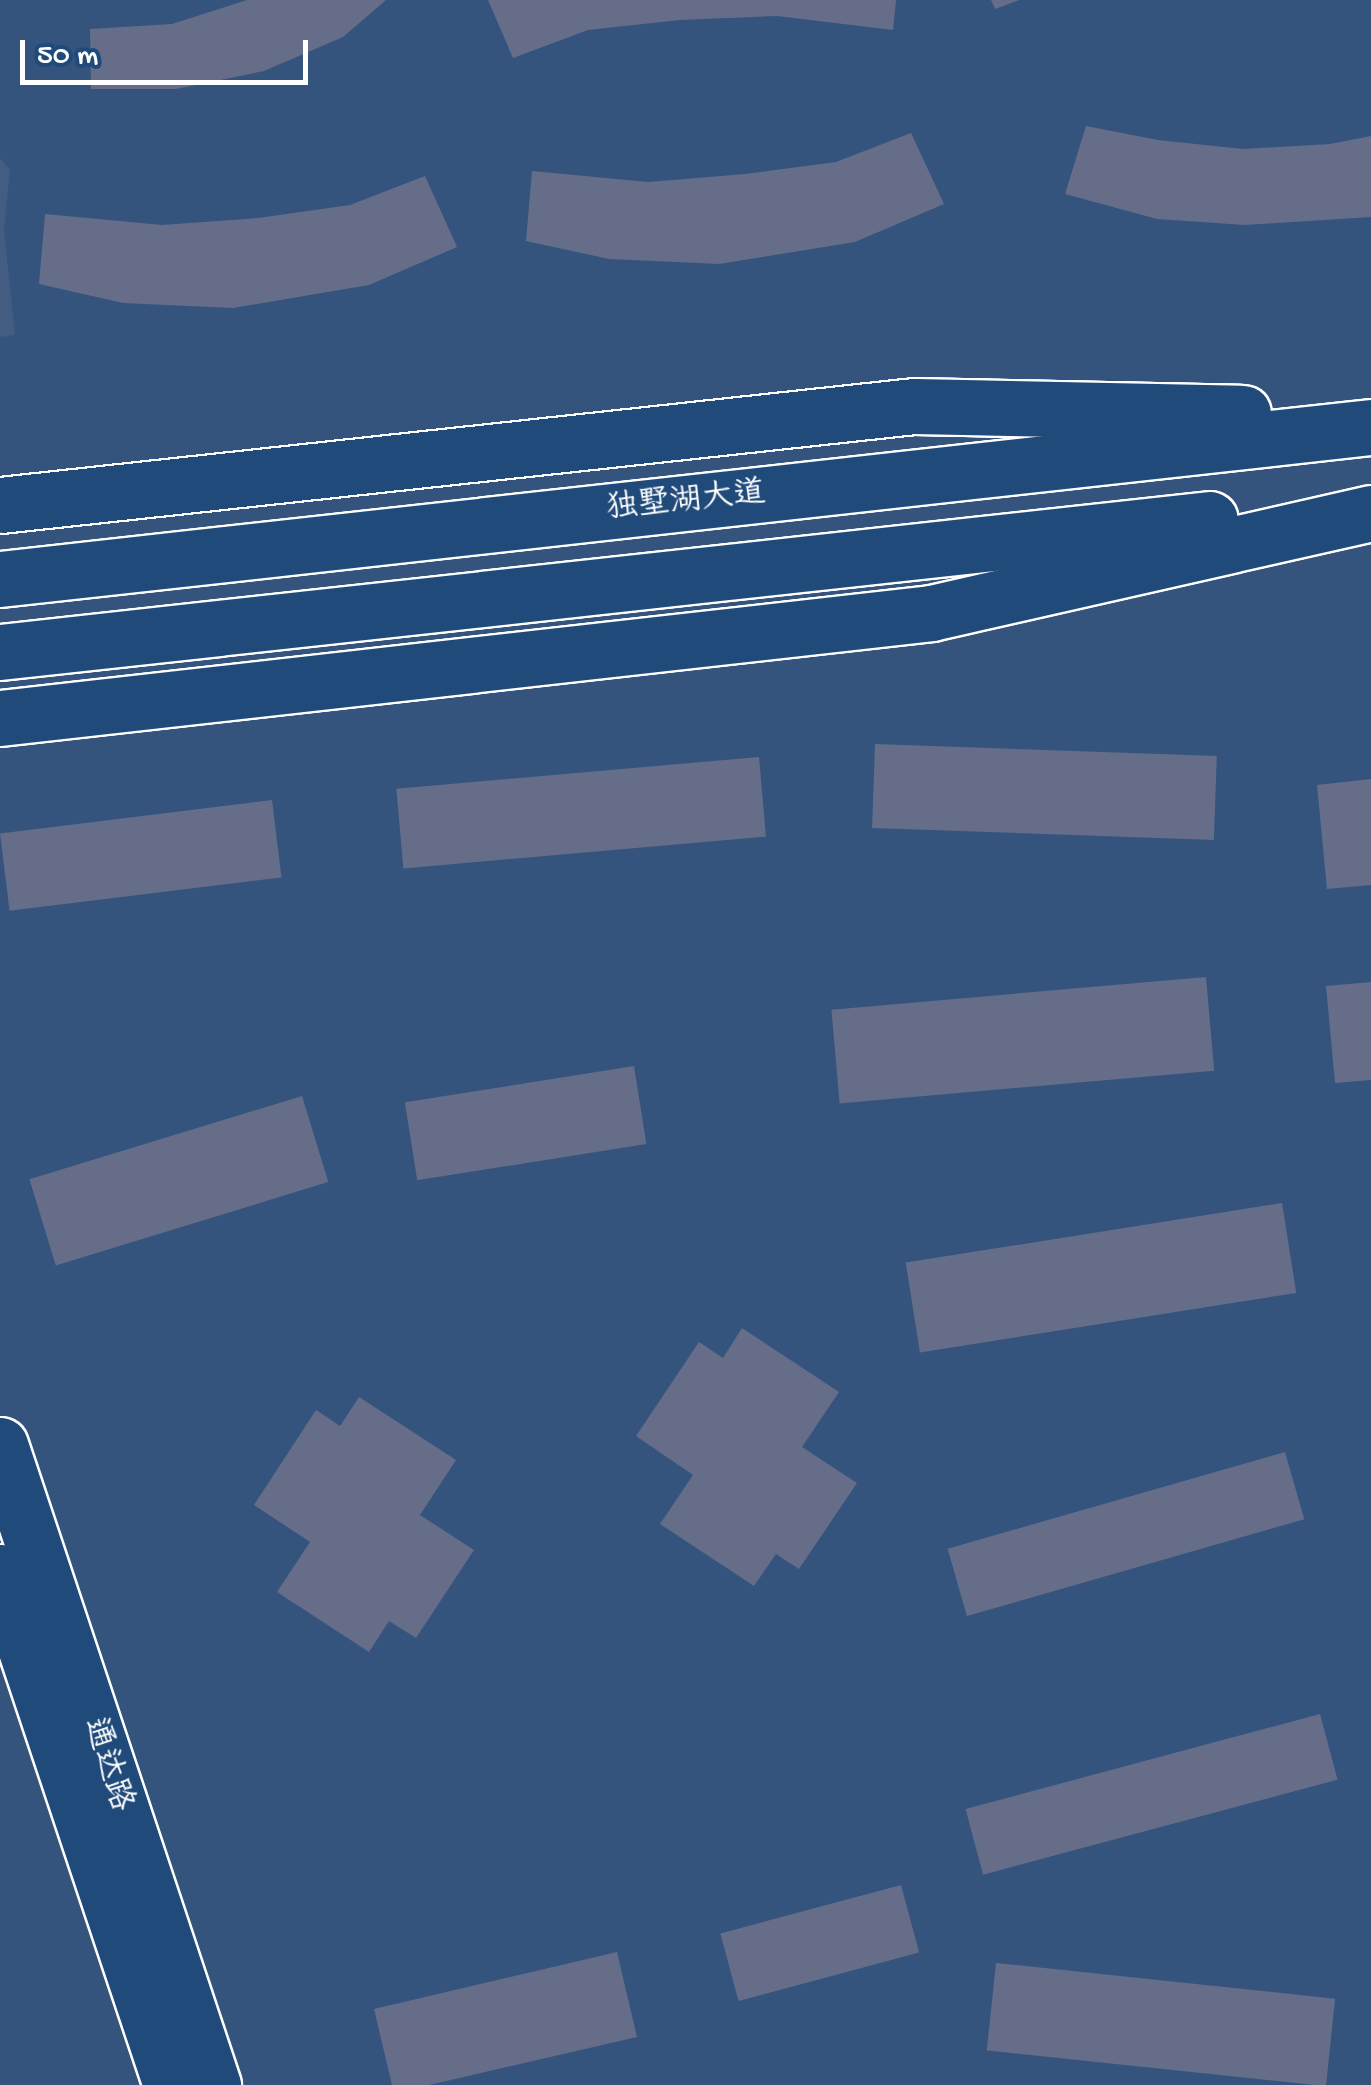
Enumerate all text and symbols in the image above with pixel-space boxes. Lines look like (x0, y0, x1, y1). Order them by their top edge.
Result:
scale bar (25, 20, 312, 82)
text: 50 m (37, 40, 98, 75)
street label: 独墅湖大道 (604, 476, 768, 530)
street label: 通达路 (73, 1713, 139, 1817)

